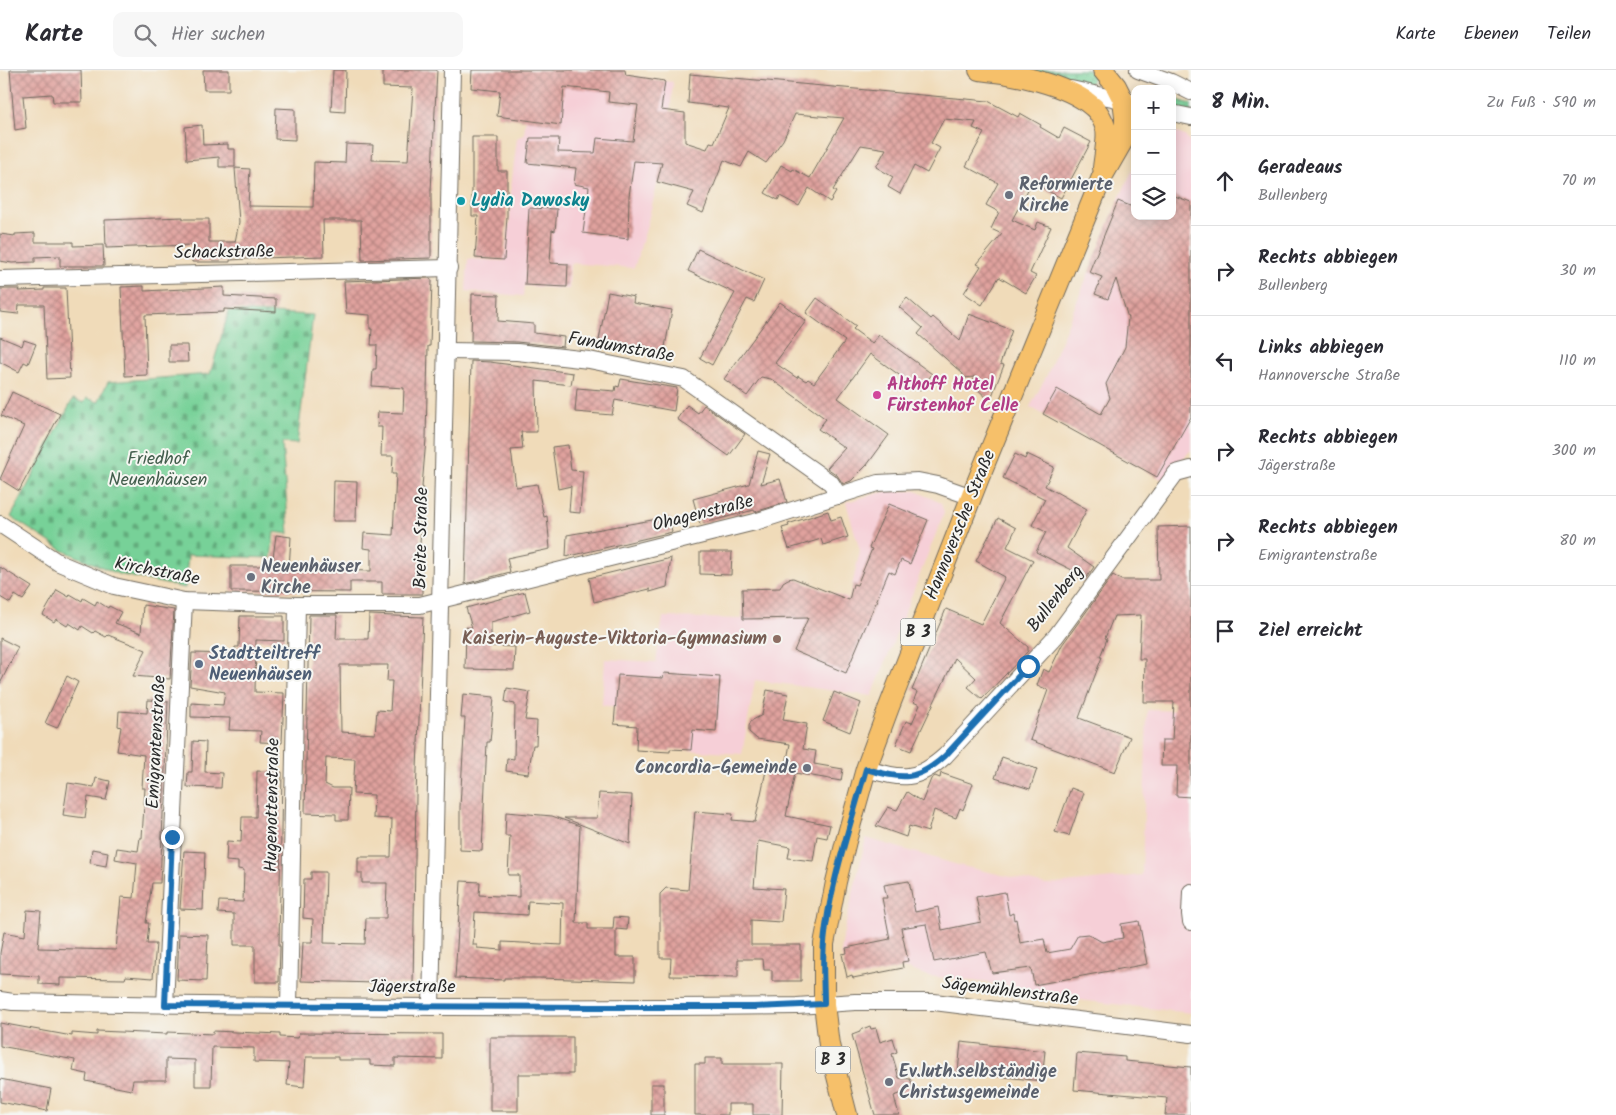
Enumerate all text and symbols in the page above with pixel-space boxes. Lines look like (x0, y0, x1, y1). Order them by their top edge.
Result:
search box (113, 12, 463, 57)
text: Karte (25, 15, 83, 54)
text: Hier suchen (171, 20, 265, 50)
text: Karte (1395, 20, 1436, 49)
text: Ebenen (1464, 20, 1519, 49)
text: Teilen (1547, 20, 1591, 49)
icon: search (131, 21, 159, 49)
map controls (1131, 85, 1176, 220)
button: + (1131, 85, 1176, 130)
text: 8 Min. (1211, 86, 1269, 119)
text: Zu Fuß · 590 m (1486, 90, 1596, 115)
button: − (1131, 130, 1176, 175)
text: Geradeaus (1258, 153, 1343, 183)
icon: ahead (1211, 167, 1239, 195)
text: 70 m (1561, 168, 1596, 193)
place label: Reformierte Kirche (1019, 171, 1113, 221)
button: layers (1131, 175, 1176, 220)
text: Bullenberg (1258, 183, 1328, 208)
place label: Lydia Dawosky (471, 187, 590, 216)
marker: Reformierte Kirche (1003, 189, 1015, 201)
marker: Lydia Dawosky (455, 195, 467, 207)
street label: Schackstraße (174, 238, 274, 268)
text: Rechts abbiegen (1258, 243, 1398, 273)
icon: right (1211, 257, 1239, 285)
text: 30 m (1560, 258, 1596, 283)
text: Bullenberg (1258, 273, 1328, 298)
street label: Fundumstraße (566, 324, 676, 372)
text: Links abbiegen (1258, 333, 1384, 363)
icon: left (1211, 347, 1239, 375)
text: 110 m (1559, 348, 1596, 373)
text: Hannoversche Straße (1258, 363, 1400, 388)
place label: Althoff Hotel Fürstenhof Celle (887, 371, 1019, 421)
marker: Althoff Hotel Fürstenhof Celle (871, 389, 883, 401)
text: Rechts abbiegen (1258, 423, 1398, 453)
icon: right (1211, 437, 1239, 465)
text: 300 m (1552, 438, 1596, 463)
park label: Friedhof Neuenhäusen (109, 445, 207, 495)
street label: Hannoversche Straße (918, 446, 1004, 604)
text: Jägerstraße (1258, 453, 1336, 478)
street label: Breite Straße (407, 487, 437, 589)
street label: Ohagenstraße (649, 487, 757, 541)
text: Rechts abbiegen (1258, 513, 1398, 543)
icon: right (1211, 527, 1239, 555)
text: 80 m (1559, 528, 1596, 553)
text: Emigrantenstraße (1258, 543, 1377, 568)
street label: Kirchstraße (112, 550, 202, 594)
place label: Neuenhäuser Kirche (261, 553, 362, 603)
street label: Bullenberg (1020, 559, 1092, 639)
marker: Neuenhäuser Kirche (245, 571, 257, 583)
text: Ziel erreicht (1258, 616, 1363, 646)
icon: arrive (1211, 617, 1239, 645)
road number: B 3 (900, 618, 936, 646)
place label: Kaiserin-Auguste-Viktoria-Gymnasium (462, 625, 767, 654)
marker: Kaiserin-Auguste-Viktoria-Gymnasium (771, 633, 783, 645)
place label: Stadtteiltreff Neuenhäusen (209, 640, 322, 690)
route start (1017, 655, 1040, 678)
marker: Stadtteiltreff Neuenhäusen (193, 658, 205, 670)
street label: Emigrantenstraße (139, 674, 175, 810)
street label: Hugenottenstraße (257, 738, 289, 872)
place label: Concordia-Gemeinde (635, 754, 797, 783)
marker: Concordia-Gemeinde (801, 762, 813, 774)
route end (161, 826, 184, 849)
street label: Sägemühlenstraße (940, 969, 1080, 1015)
street label: Jägerstraße (368, 973, 456, 1002)
road number: B 3 (816, 1046, 850, 1074)
place label: Ev.luth.selbständige Christusgemeinde (899, 1058, 1057, 1108)
marker: Ev.luth.selbständige Christusgemeinde (883, 1076, 895, 1088)

